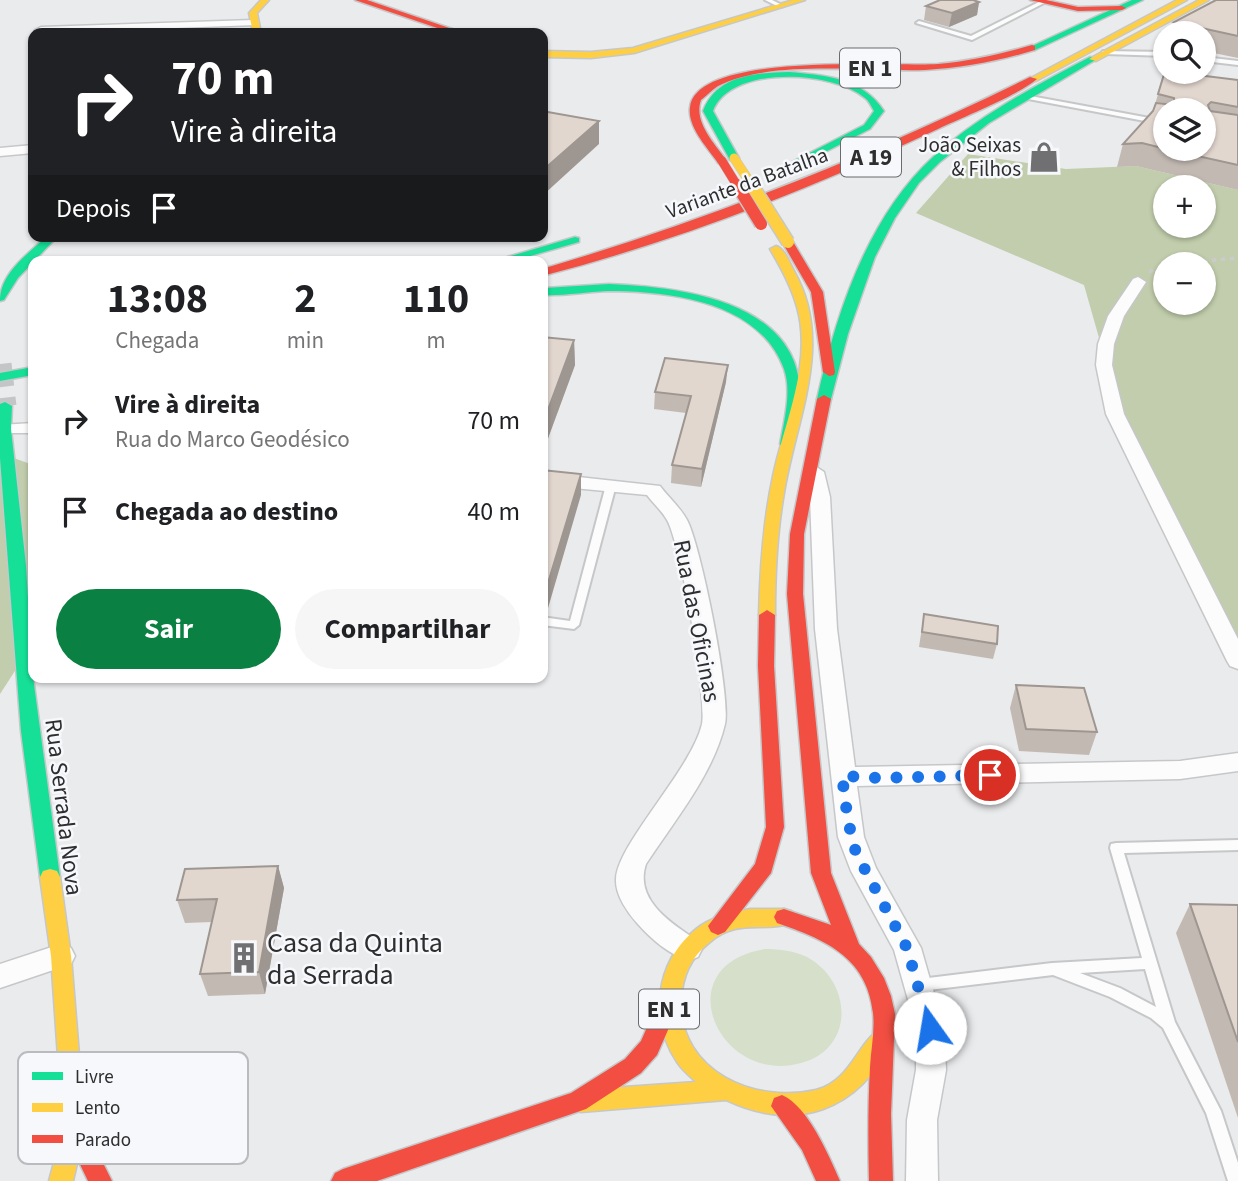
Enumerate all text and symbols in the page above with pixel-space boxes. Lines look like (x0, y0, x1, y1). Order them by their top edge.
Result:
map controls (1153, 21, 1216, 315)
button: search (1153, 21, 1216, 84)
text: 70 m (171, 44, 275, 114)
road number: EN 1 (840, 48, 900, 88)
icon: right (56, 56, 147, 147)
button: layers (1153, 98, 1216, 161)
text: Vire à direita (171, 109, 337, 155)
place label: João Seixas & Filhos (918, 130, 1021, 184)
road number: A 19 (841, 138, 901, 176)
street label: Variante da Batalha (662, 140, 832, 226)
shop icon: João Seixas & Filhos (1027, 140, 1061, 174)
button: + (1153, 175, 1216, 238)
icon: arrive (145, 189, 183, 227)
text: Depois (56, 190, 131, 227)
button: − (1153, 252, 1216, 315)
text: 13:08 (107, 269, 208, 329)
text: 2 (294, 269, 316, 329)
text: 110 (403, 269, 469, 329)
text: Chegada (115, 324, 199, 357)
text: min (287, 324, 324, 357)
text: m (426, 324, 446, 357)
text: Vire à direita (115, 386, 260, 423)
icon: right (56, 402, 94, 440)
text: 70 m (467, 402, 520, 439)
text: Rua do Marco Geodésico (115, 423, 350, 456)
icon: arrive (56, 493, 94, 531)
text: Chegada ao destino (115, 493, 338, 530)
text: 40 m (467, 493, 520, 530)
street label: Rua das Oficinas (664, 537, 729, 705)
button: Sair (56, 589, 281, 669)
button: Compartilhar (295, 589, 520, 669)
street label: Rua Serrada Nova (35, 717, 92, 898)
pin (960, 745, 1020, 805)
icon: arrive (971, 756, 1009, 794)
place label: Casa da Quinta da Serrada (267, 923, 443, 995)
building icon: Casa da Quinta da Serrada (227, 941, 261, 975)
road number: EN 1 (639, 990, 699, 1028)
position arrow (893, 991, 967, 1065)
legend (18, 1052, 248, 1164)
text: Livre (75, 1064, 114, 1091)
text: Lento (75, 1095, 120, 1122)
text: Parado (75, 1127, 131, 1154)

